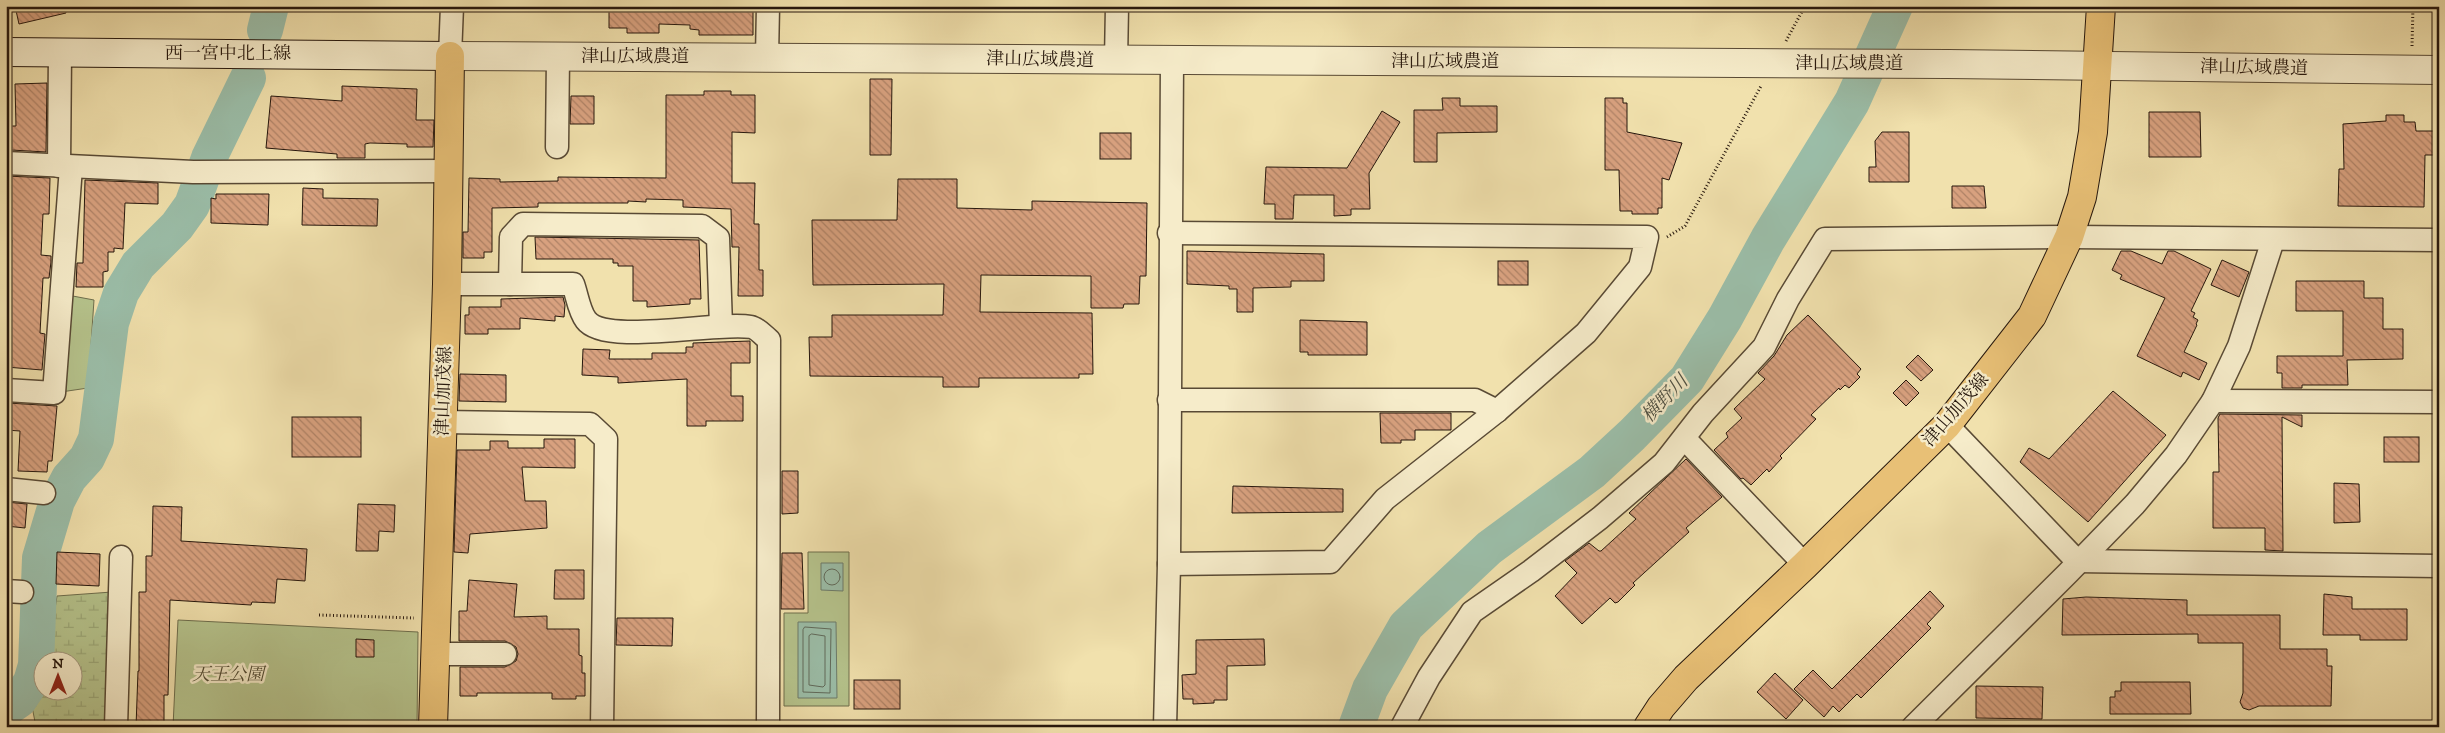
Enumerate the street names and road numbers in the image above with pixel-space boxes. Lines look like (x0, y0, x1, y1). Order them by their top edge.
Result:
street label: 西一宮中北上線 (165, 43, 291, 65)
street label: 津山広域農道 (581, 46, 689, 68)
street label: 津山広域農道 (986, 48, 1094, 72)
street label: 津山広域農道 (1391, 51, 1499, 73)
street label: 津山広域農道 (1795, 53, 1903, 75)
street label: 津山広域農道 (2200, 56, 2308, 80)
street label: 津山加茂線 (431, 346, 457, 436)
street label: 津山加茂線 (1918, 369, 1994, 451)

